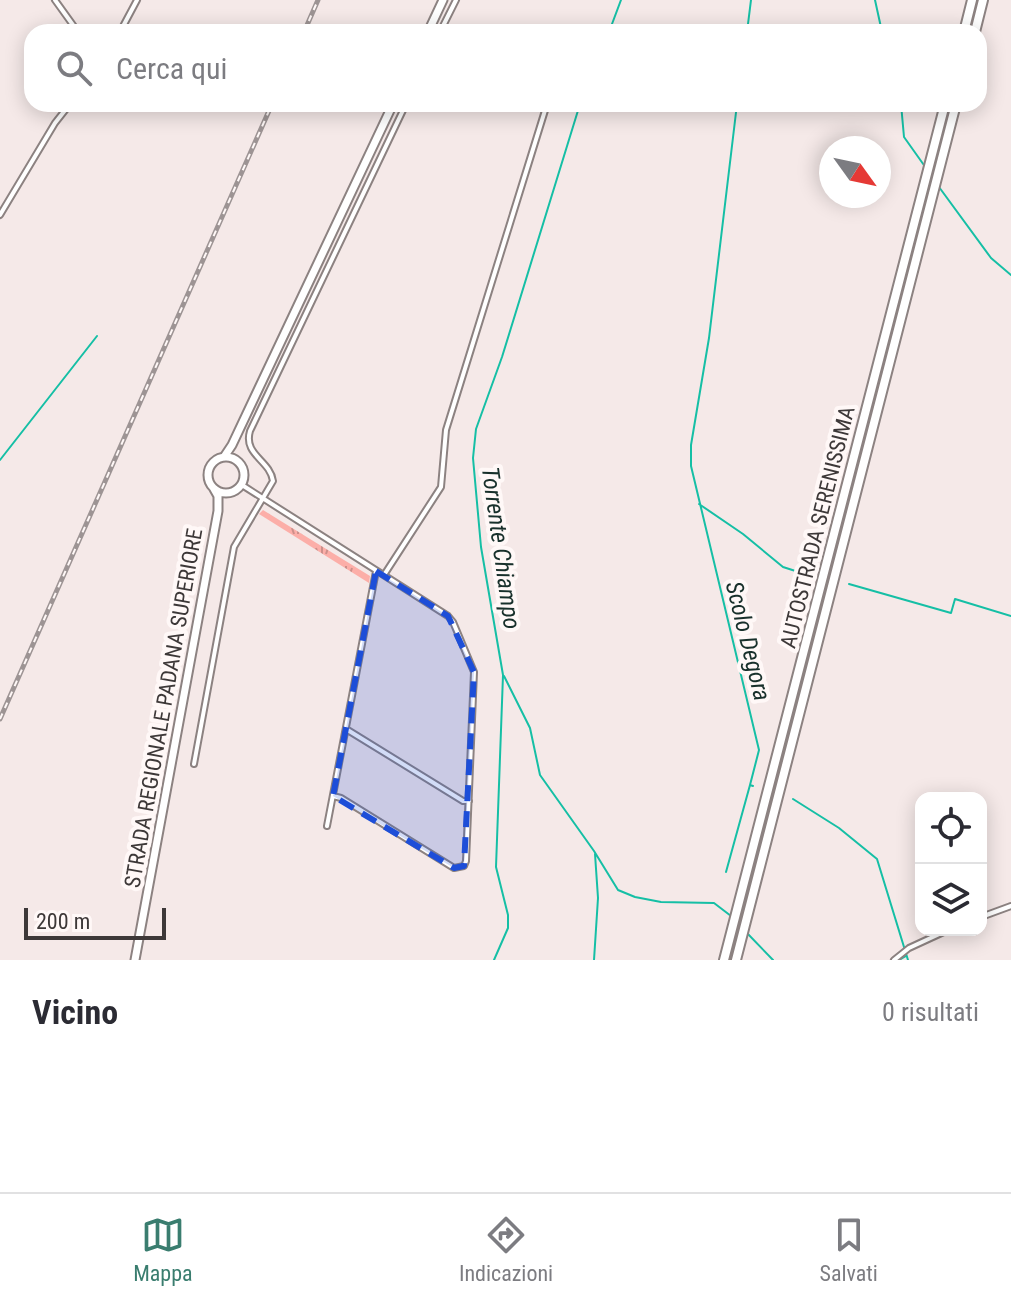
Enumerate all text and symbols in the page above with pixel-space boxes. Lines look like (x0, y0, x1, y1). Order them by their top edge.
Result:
search box (24, 24, 987, 112)
icon: search (52, 46, 96, 90)
text: Cerca qui (116, 51, 227, 86)
north arrow (819, 136, 891, 208)
street label: AUTOSTRADA SERENISSIMA (775, 403, 860, 651)
water label: Torrente Chiampo (476, 465, 526, 631)
street label: STRADA REGIONALE PADANA SUPERIORE (120, 526, 207, 890)
water label: Scolo Degora (720, 578, 776, 704)
map controls (915, 792, 987, 936)
button: locate (915, 792, 987, 864)
button: layers (915, 864, 987, 936)
scale bar (24, 904, 166, 940)
text: 200 m (36, 909, 90, 934)
text: Vicino (32, 992, 118, 1032)
text: 0 risultati (882, 997, 979, 1027)
tab: Mappa (133, 1213, 193, 1286)
tab: Indicazioni (459, 1213, 553, 1286)
tab: Salvati (819, 1213, 878, 1286)

